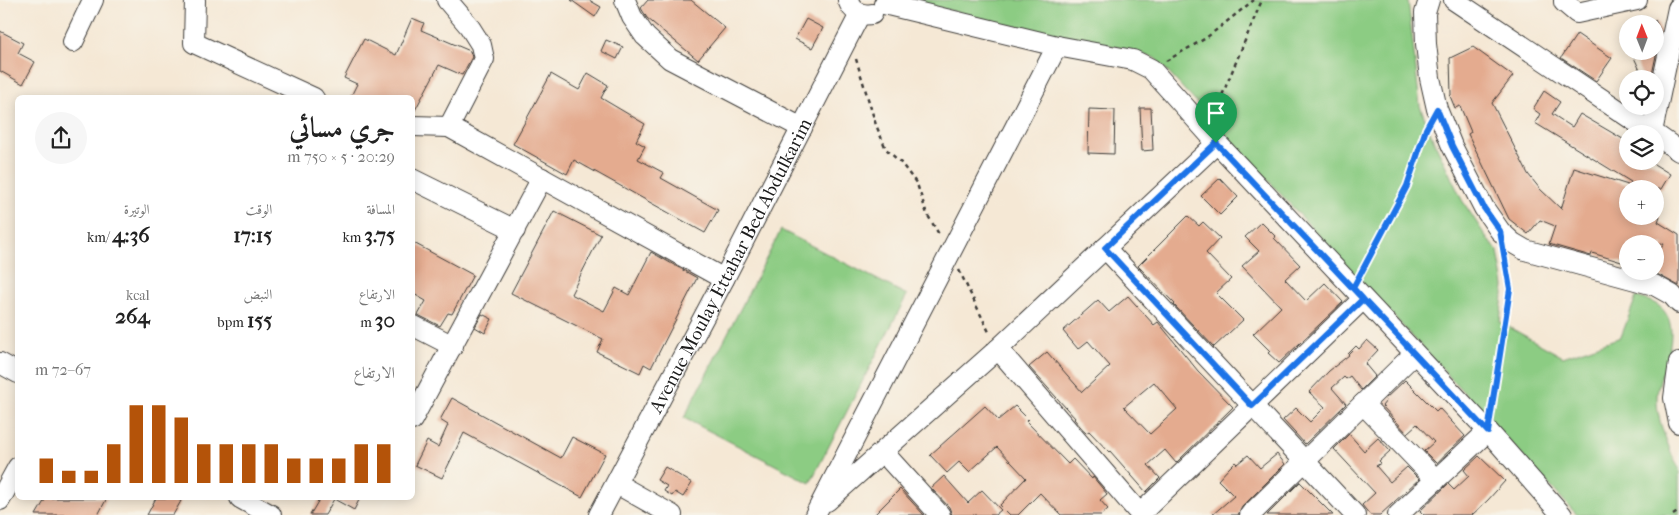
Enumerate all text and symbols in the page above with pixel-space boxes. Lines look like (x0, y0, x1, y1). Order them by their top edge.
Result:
north arrow (1619, 15, 1664, 60)
map controls (1619, 15, 1664, 280)
button: locate (1619, 70, 1664, 115)
pin (1195, 92, 1237, 143)
icon: arrive (1202, 99, 1230, 127)
text: جري مسائي (289, 111, 395, 144)
button: share (35, 112, 87, 164)
street label: Avenue Moulay Ettahar Bed Abdulkarim (645, 114, 817, 418)
button: layers (1619, 125, 1664, 170)
text: 20:29 · 5 × 750 m (287, 147, 395, 166)
button: + (1619, 180, 1664, 225)
text: الوتيرة (124, 201, 150, 218)
text: الوقت (246, 201, 272, 218)
text: المسافة (366, 201, 395, 218)
text: 4:36 (112, 223, 150, 247)
text: 17:15 (233, 223, 272, 247)
text: 3.75 (364, 223, 395, 247)
text: /km (87, 229, 112, 246)
text: km (342, 229, 364, 246)
button: − (1619, 235, 1664, 280)
text: النبض (243, 286, 272, 303)
text: الارتفاع (359, 286, 395, 303)
text: kcal (126, 287, 150, 304)
text: 264 (115, 304, 150, 328)
text: 155 (247, 308, 272, 332)
text: 30 (375, 308, 395, 332)
text: bpm (217, 314, 247, 331)
text: m (360, 314, 375, 331)
text: 67–72 m (35, 360, 91, 379)
text: الارتفاع (353, 363, 395, 382)

